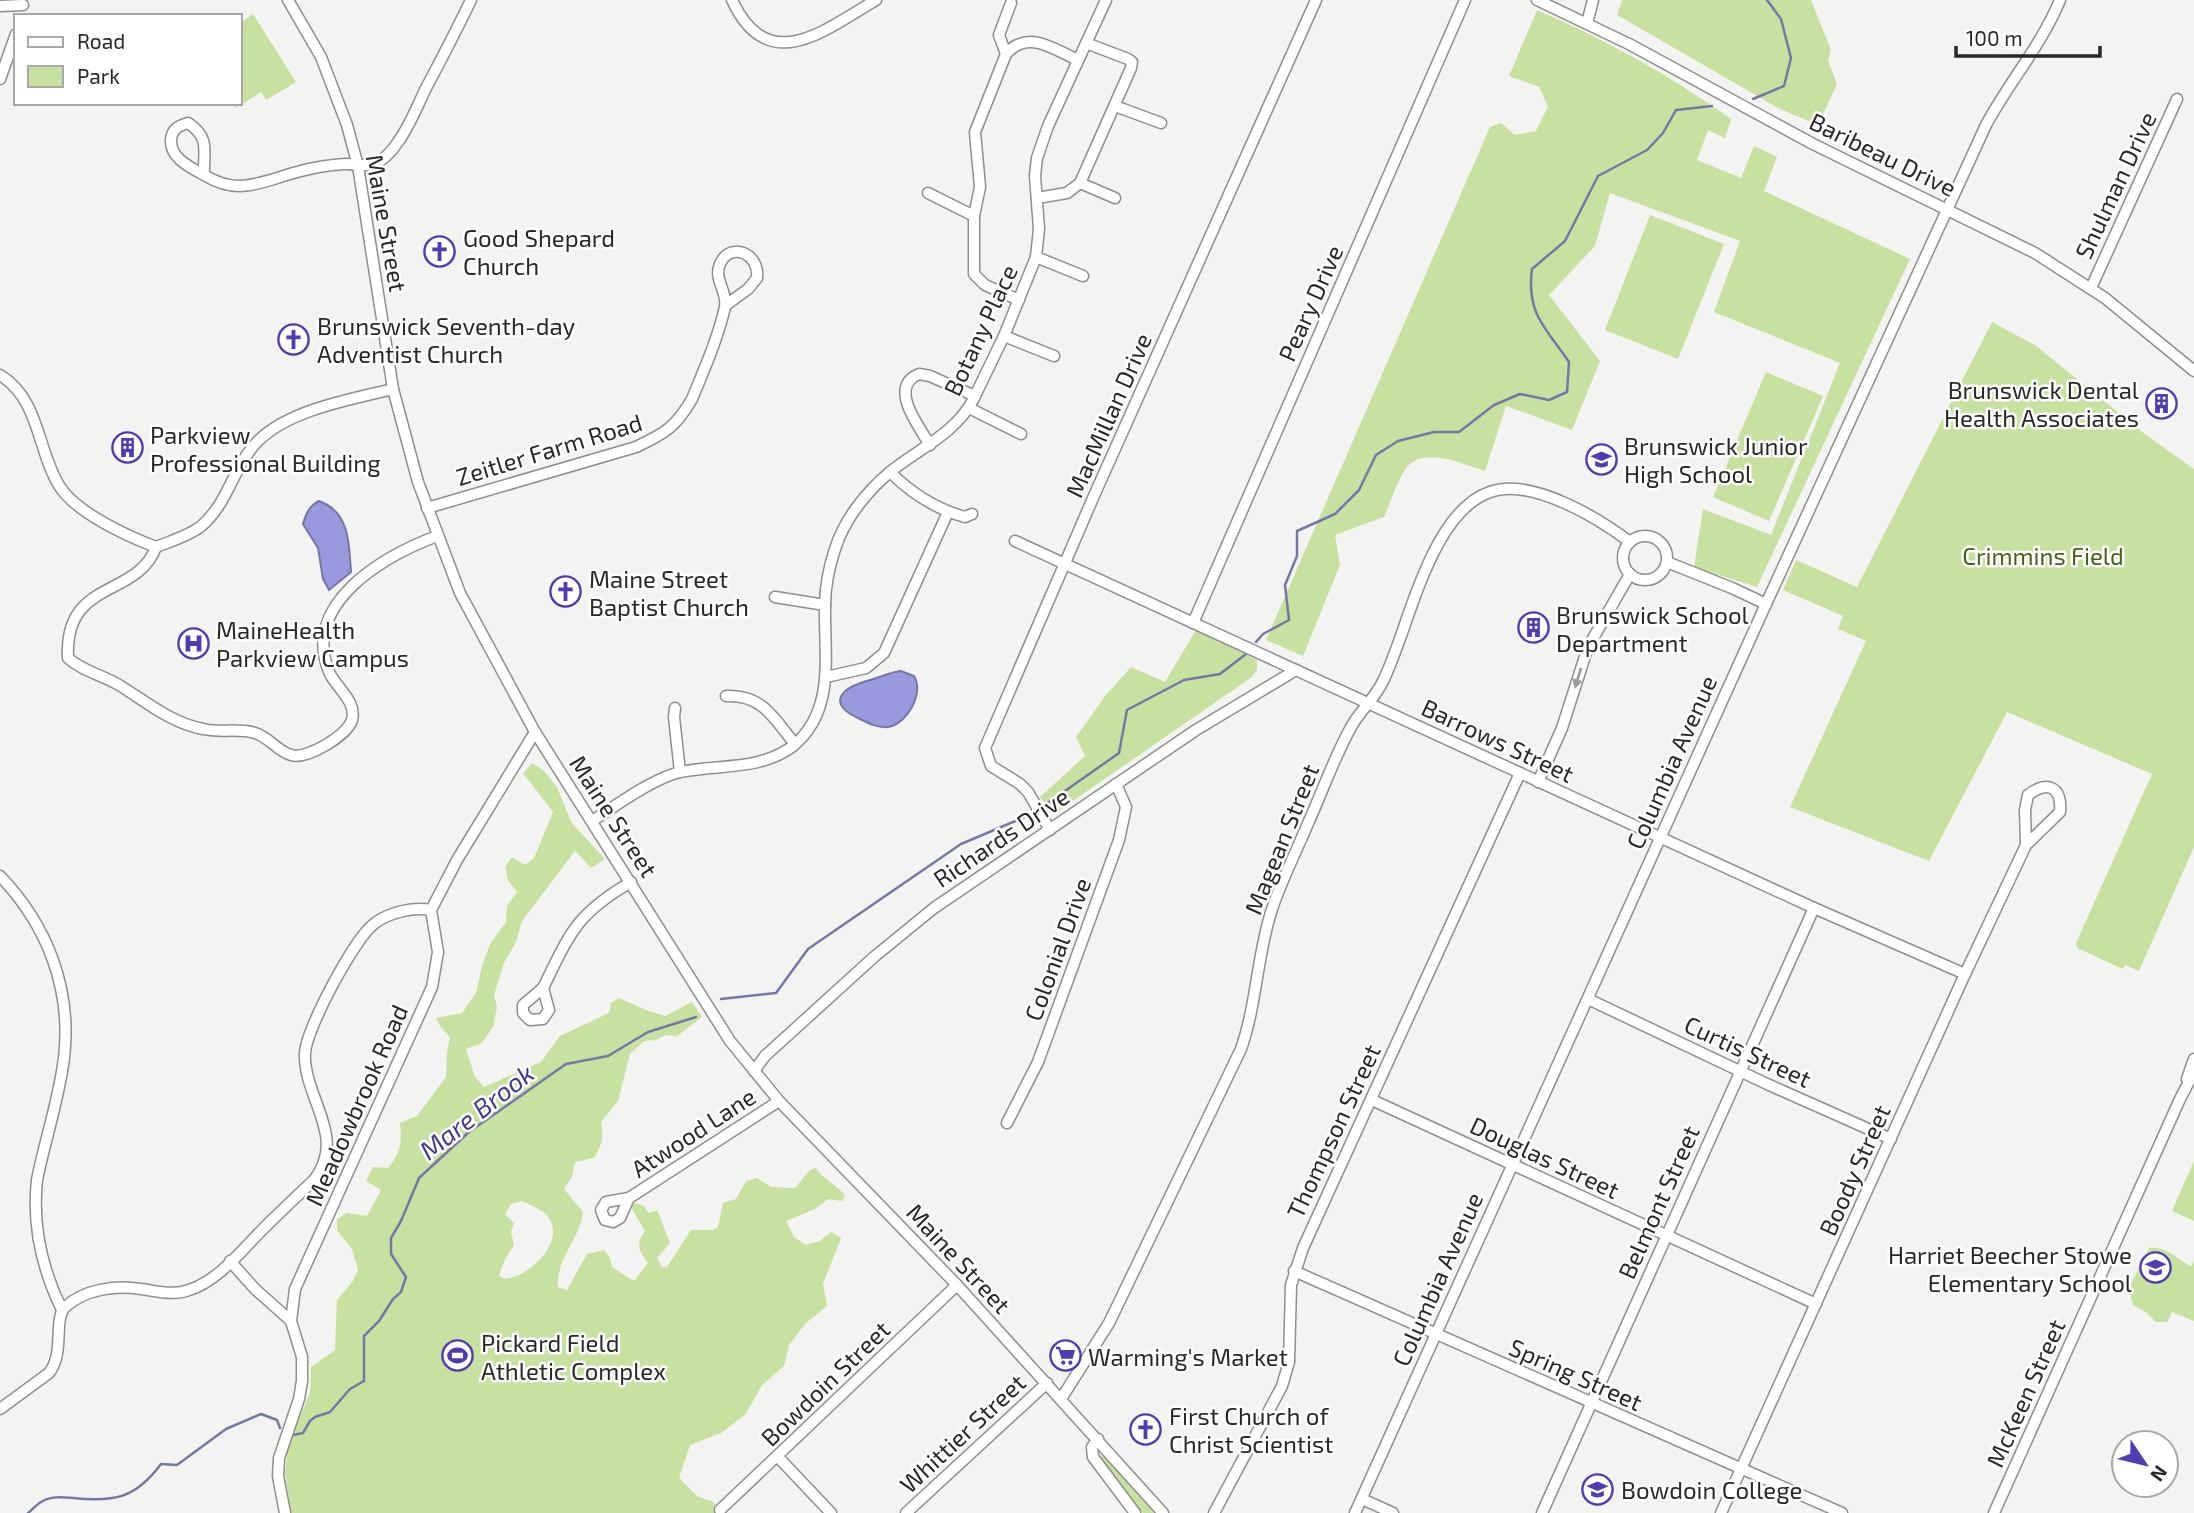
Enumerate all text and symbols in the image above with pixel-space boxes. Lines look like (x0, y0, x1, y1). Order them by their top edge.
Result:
legend (14, 14, 242, 105)
scale bar (1956, 14, 2100, 58)
text: 100 m (1966, 25, 2023, 50)
text: Road (77, 28, 125, 53)
text: Park (77, 63, 120, 88)
street label: Baribeau Drive (1805, 106, 1961, 202)
street label: Shulman Drive (2068, 107, 2162, 263)
street label: Maine Street (361, 152, 413, 294)
place label: Good Shepard Church (463, 223, 615, 280)
church icon: Good Shepard Church (423, 234, 457, 268)
street label: Peary Drive (1271, 240, 1349, 366)
street label: Botany Place (937, 260, 1023, 400)
place label: Brunswick Seventh-day Adventist Church (317, 311, 576, 368)
church icon: Brunswick Seventh-day Adventist Church (277, 322, 311, 356)
street label: MacMillan Drive (1059, 328, 1157, 502)
place label: Brunswick Dental Health Associates (1944, 375, 2139, 432)
building icon: Brunswick Dental Health Associates (2145, 386, 2179, 420)
street label: Zeitler Farm Road (453, 407, 645, 491)
place label: Parkview Professional Building (150, 420, 381, 477)
building icon: Parkview Professional Building (110, 431, 144, 465)
place label: Brunswick Junior High School (1624, 431, 1808, 488)
school or university icon: Brunswick Junior High School (1584, 442, 1618, 476)
park label: Crimmins Field (1962, 541, 2124, 570)
place label: Maine Street Baptist Church (589, 564, 749, 621)
church icon: Maine Street Baptist Church (549, 575, 583, 609)
place label: Brunswick School Department (1556, 600, 1749, 657)
building icon: Brunswick School Department (1516, 611, 1550, 645)
place label: MaineHealth Parkview Campus (216, 615, 409, 672)
hospital icon: MaineHealth Parkview Campus (176, 626, 210, 660)
one-way arrow (1572, 668, 1583, 689)
street label: Columbia Avenue (1620, 671, 1722, 853)
street label: Barrows Street (1417, 692, 1579, 788)
street label: Maine Street (564, 750, 664, 882)
street label: Magean Street (1238, 760, 1324, 918)
street label: Richards Drive (928, 781, 1074, 893)
street label: Colonial Drive (1018, 874, 1096, 1024)
street label: Meadowbrook Road (299, 1000, 413, 1210)
street label: Curtis Street (1680, 1009, 1816, 1093)
street label: Thompson Street (1280, 1040, 1386, 1222)
water label: Mare Brook (413, 1057, 539, 1165)
street label: Atwood Lane (625, 1081, 761, 1183)
street label: Boody Street (1812, 1100, 1896, 1240)
street label: Douglas Street (1466, 1110, 1624, 1204)
street label: Belmont Street (1611, 1121, 1705, 1283)
street label: Columbia Avenue (1386, 1188, 1488, 1370)
street label: Maine Street (901, 1197, 1017, 1319)
place label: Harriet Beecher Stowe Elementary School (1888, 1240, 2132, 1297)
school or university icon: Harriet Beecher Stowe Elementary School (2138, 1251, 2172, 1285)
street label: Bowdoin Street (755, 1314, 895, 1452)
street label: McKeen Street (1980, 1315, 2070, 1471)
place label: Pickard Field Athletic Complex (481, 1328, 666, 1385)
street label: Spring Street (1505, 1332, 1647, 1416)
sports icon: Pickard Field Athletic Complex (441, 1339, 475, 1373)
supermarket icon: Warming's Market (1048, 1339, 1082, 1373)
place label: Warming's Market (1088, 1342, 1288, 1371)
street label: Whittier Street (893, 1368, 1031, 1498)
place label: First Church of Christ Scientist (1169, 1401, 1333, 1458)
church icon: First Church of Christ Scientist (1129, 1412, 1163, 1446)
north arrow (2110, 1429, 2180, 1499)
text: N (2146, 1462, 2173, 1486)
school or university icon: Bowdoin College (1581, 1472, 1615, 1506)
place label: Bowdoin College (1621, 1475, 1802, 1504)

